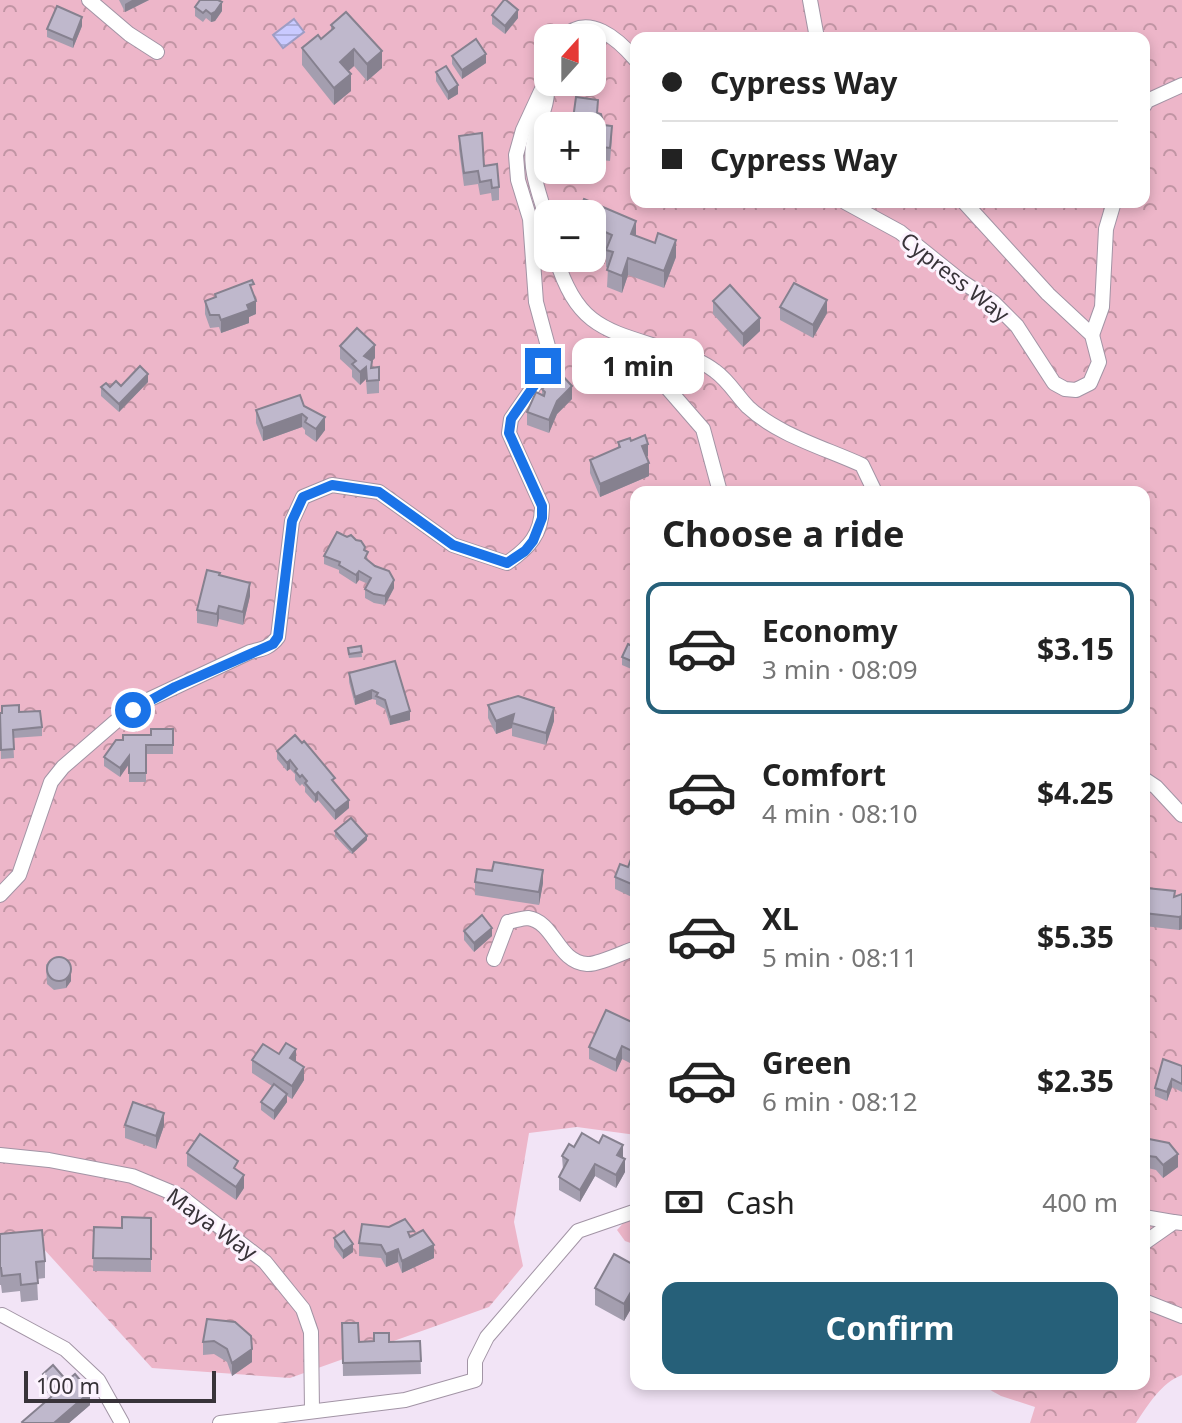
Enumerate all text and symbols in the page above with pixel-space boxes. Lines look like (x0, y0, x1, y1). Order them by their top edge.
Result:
north arrow (534, 24, 606, 96)
map controls (534, 24, 606, 272)
text: Cypress Way (710, 62, 898, 103)
button: + (534, 112, 606, 184)
text: Cypress Way (710, 139, 898, 180)
button: − (534, 200, 606, 272)
street label: Cypress Way (895, 224, 1017, 329)
callout: 1 min (571, 338, 703, 394)
route end (525, 348, 561, 384)
text: 1 min (602, 348, 674, 384)
text: Choose a ride (662, 509, 904, 558)
text: Economy (762, 610, 898, 651)
icon: car (666, 612, 738, 684)
text: $3.15 (1037, 628, 1114, 669)
text: 3 min · 08:09 (762, 651, 918, 687)
route start (115, 692, 151, 728)
text: Comfort (762, 754, 886, 795)
icon: car (666, 756, 738, 828)
text: $4.25 (1037, 772, 1114, 813)
text: 4 min · 08:10 (762, 795, 918, 831)
text: XL (762, 898, 799, 939)
icon: car (666, 900, 738, 972)
text: $5.35 (1037, 916, 1114, 957)
text: 5 min · 08:11 (762, 939, 918, 975)
text: Green (762, 1042, 852, 1083)
icon: car (666, 1044, 738, 1116)
text: $2.35 (1037, 1060, 1114, 1101)
text: 6 min · 08:12 (762, 1083, 918, 1119)
street label: Maya Way (161, 1180, 265, 1267)
icon: cash (662, 1180, 706, 1224)
text: Cash (726, 1182, 795, 1223)
text: 400 m (1042, 1184, 1118, 1220)
button: Confirm (662, 1282, 1118, 1374)
scale bar (24, 1367, 216, 1403)
text: 100 m (36, 1370, 100, 1400)

